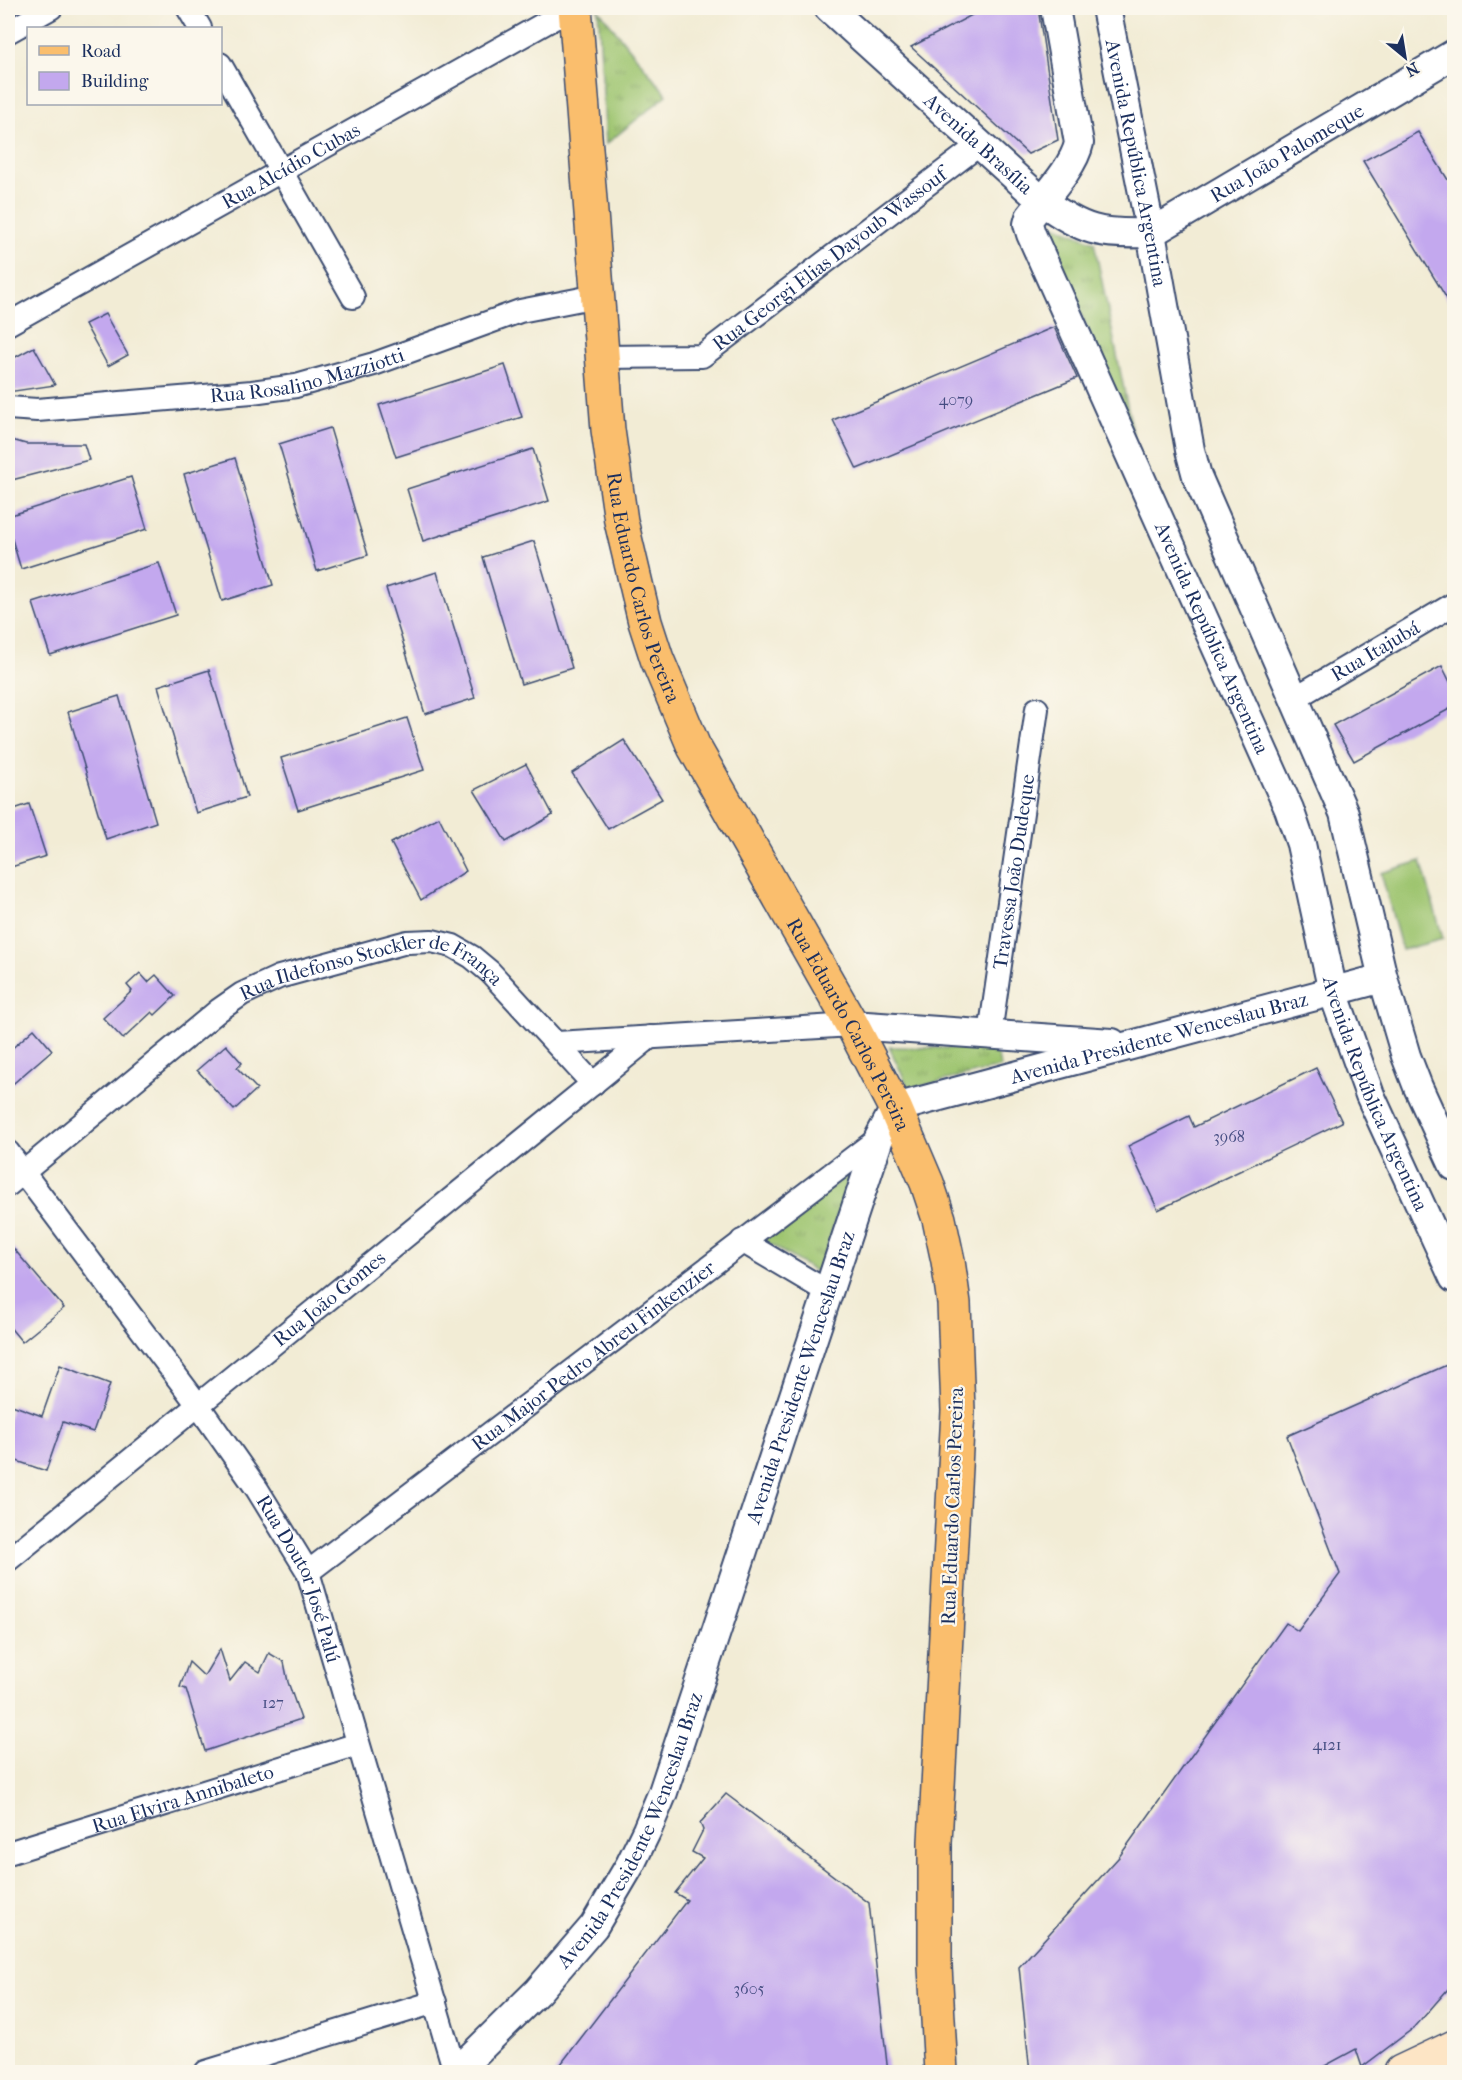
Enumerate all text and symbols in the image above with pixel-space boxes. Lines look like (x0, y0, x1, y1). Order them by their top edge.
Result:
legend (27, 27, 222, 105)
north arrow (1375, 27, 1435, 87)
street label: Avenida República Argentina (1100, 37, 1172, 289)
text: Road (81, 41, 121, 62)
text: N (1401, 58, 1422, 81)
text: Building (81, 71, 149, 92)
street label: Avenida Brasília (918, 88, 1038, 200)
street label: Rua João Palomeque (1206, 99, 1368, 208)
street label: Rua Alcídio Cubas (218, 118, 364, 214)
street label: Rua Georgi Elias Dayoub Wassouf (708, 160, 954, 356)
street label: Rua Rosalino Mazziotti (209, 343, 407, 407)
house number: 4079 (939, 390, 973, 409)
street label: Rua Eduardo Carlos Pereira (602, 471, 685, 707)
street label: Avenida República Argentina (1149, 518, 1274, 758)
street label: Rua Itajubá (1327, 616, 1424, 686)
street label: Travessa João Dudeque (988, 772, 1039, 971)
street label: Rua Eduardo Carlos Pereira (782, 914, 915, 1135)
text: Rua Ildefonso Stockler de França (236, 930, 508, 1006)
street label: Avenida República Argentina (1318, 973, 1433, 1216)
street label: Rua Ildefonso Stockler de França (229, 978, 511, 1012)
street label: Avenida Presidente Wenceslau Braz (1007, 988, 1310, 1089)
house number: 3968 (1213, 1127, 1245, 1146)
street label: Avenida Presidente Wenceslau Braz (741, 1228, 860, 1527)
street label: Rua João Gomes (268, 1246, 390, 1351)
street label: Rua Major Pedro Abreu Finkenzier (467, 1256, 720, 1456)
street label: Rua Eduardo Carlos Pereira (937, 1386, 968, 1625)
street label: Rua Doutor José Palú (251, 1491, 345, 1666)
street label: Avenida Presidente Wenceslau Braz (551, 1689, 707, 1974)
house number: 127 (262, 1693, 284, 1712)
house number: 4121 (1312, 1735, 1342, 1754)
street label: Rua Elvira Annibaleto (89, 1760, 276, 1838)
house number: 3605 (734, 1979, 765, 1998)

